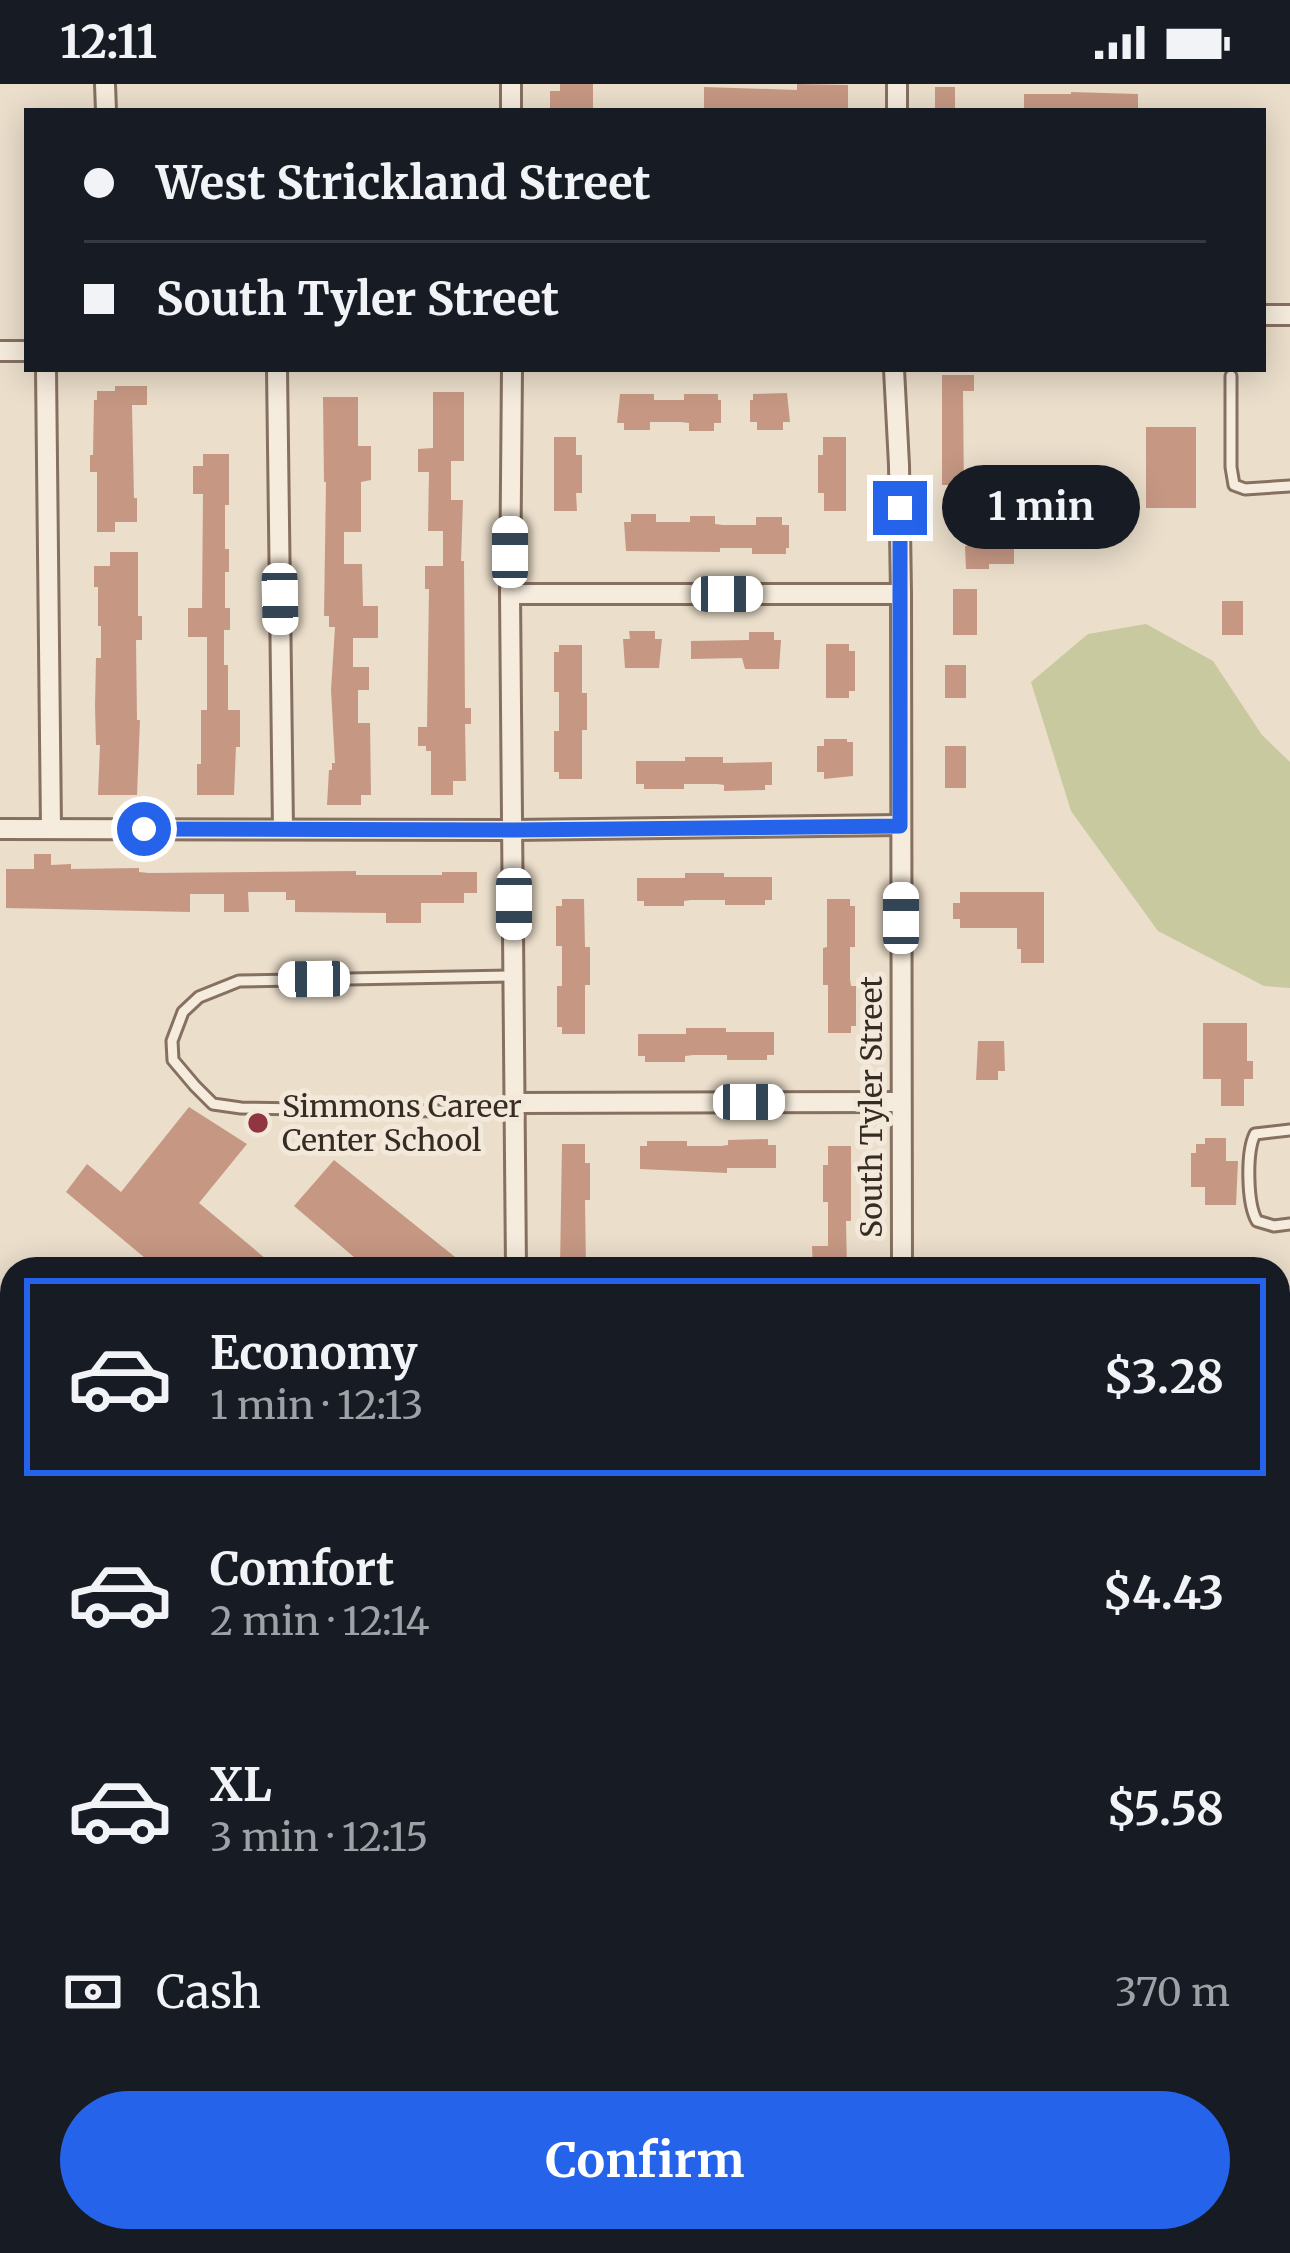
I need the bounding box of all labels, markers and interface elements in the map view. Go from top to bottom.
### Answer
text: 12:11 [60,14,157,70]
text: West Strickland Street [156,155,651,211]
text: South Tyler Street [156,271,559,327]
callout: 1 min [942,466,1140,550]
route end [873,481,927,535]
text: 1 min [988,482,1094,531]
car [492,516,528,588]
car [261,563,299,635]
car [691,576,763,612]
route start [117,802,171,856]
car [496,868,532,940]
car [883,882,919,954]
car [278,960,350,998]
street label: South Tyler Street [852,976,890,1238]
car [713,1084,785,1120]
place label: Simmons Career Center School [282,1087,522,1159]
marker: Simmons Career Center School [245,1110,271,1136]
icon: car [66,1323,174,1431]
text: Economy [210,1325,418,1381]
text: $3.28 [1103,1349,1224,1405]
text: 1 min · 12:13 [210,1381,423,1430]
icon: car [66,1539,174,1647]
text: Comfort [210,1541,394,1597]
text: $4.43 [1102,1565,1224,1621]
text: 2 min · 12:14 [210,1597,429,1646]
icon: car [66,1755,174,1863]
text: XL [210,1757,272,1813]
text: $5.58 [1106,1781,1224,1837]
text: 3 min · 12:15 [210,1813,428,1862]
icon: cash [60,1959,126,2025]
text: Cash [156,1964,261,2020]
text: 370 m [1115,1968,1230,2017]
button: Confirm [60,2091,1230,2229]

